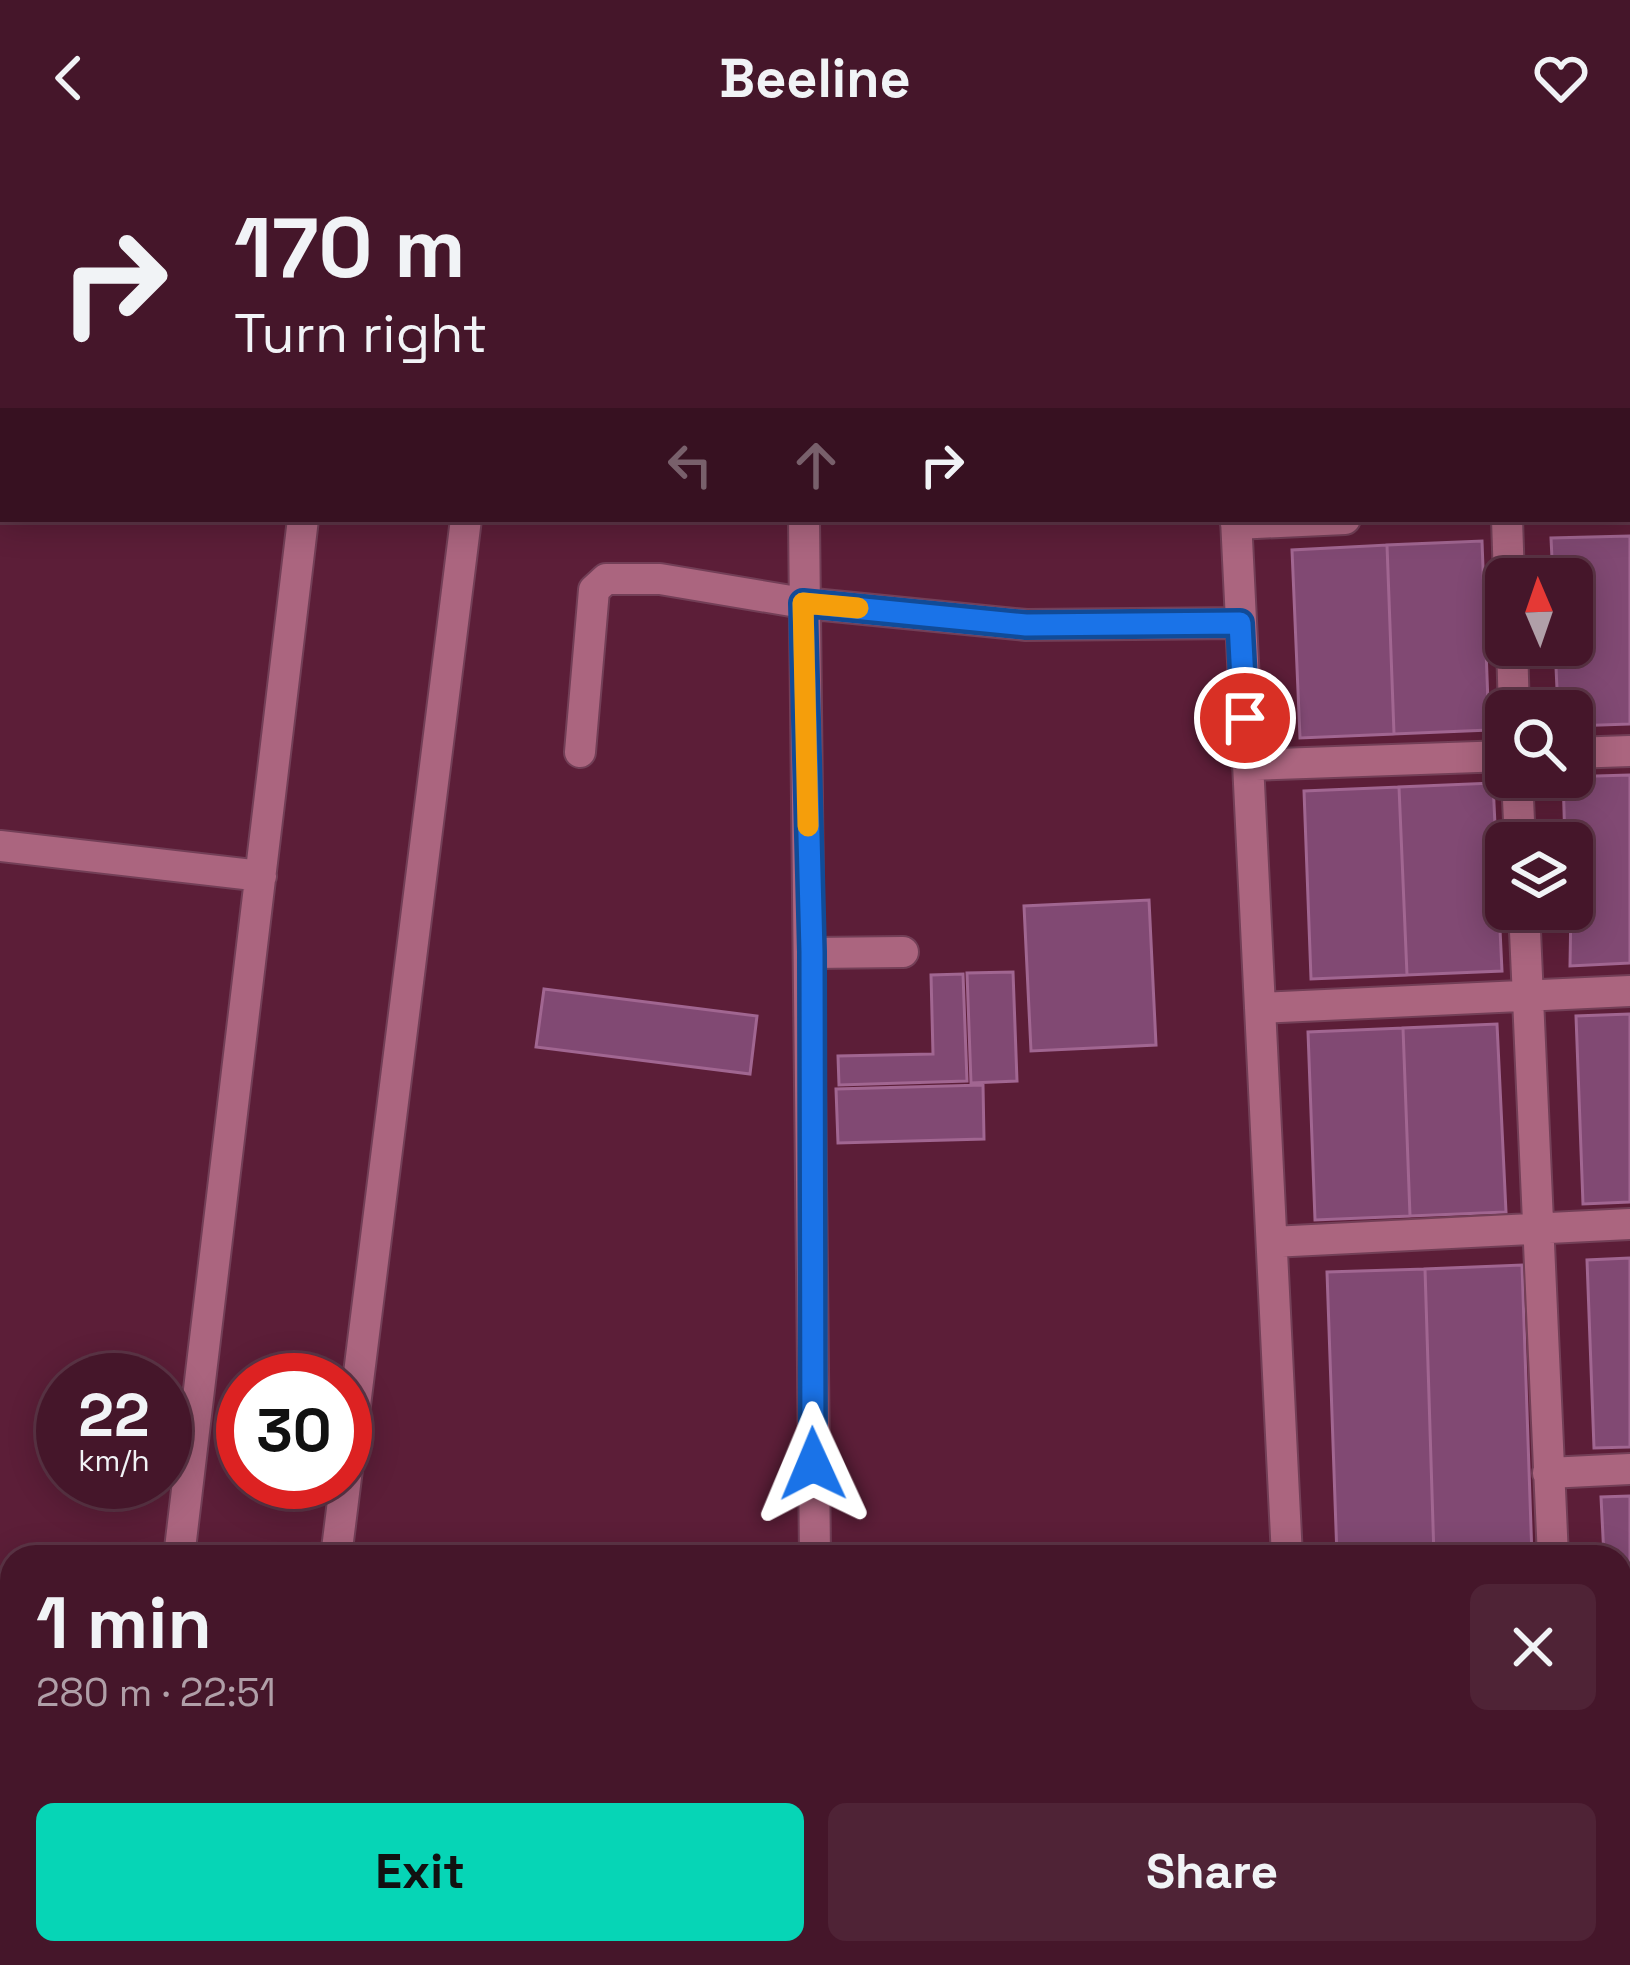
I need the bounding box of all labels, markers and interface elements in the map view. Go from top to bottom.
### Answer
text: Beeline [719,44,911,113]
icon: back [36,45,102,111]
icon: heart [1528,45,1594,111]
text: 170 m [234,194,466,302]
icon: right [36,204,192,360]
text: Turn right [234,299,487,368]
icon: left [657,432,723,498]
icon: ahead [783,432,849,498]
icon: right [909,432,975,498]
north arrow [1485,558,1593,666]
map controls [1485,558,1593,930]
pin [1194,667,1296,769]
icon: arrive [1212,685,1278,751]
button: search [1485,690,1593,798]
button: layers [1485,822,1593,930]
speed limit sign: 30 [216,1353,372,1509]
text: 22 [78,1377,150,1454]
position arrow [750,1401,876,1527]
text: km/h [78,1441,150,1480]
text: 1 min [36,1577,212,1669]
button: close [1470,1584,1596,1710]
text: 280 m · 22:51 [36,1668,276,1717]
button: Exit [36,1803,804,1941]
button: Share [828,1803,1596,1941]

